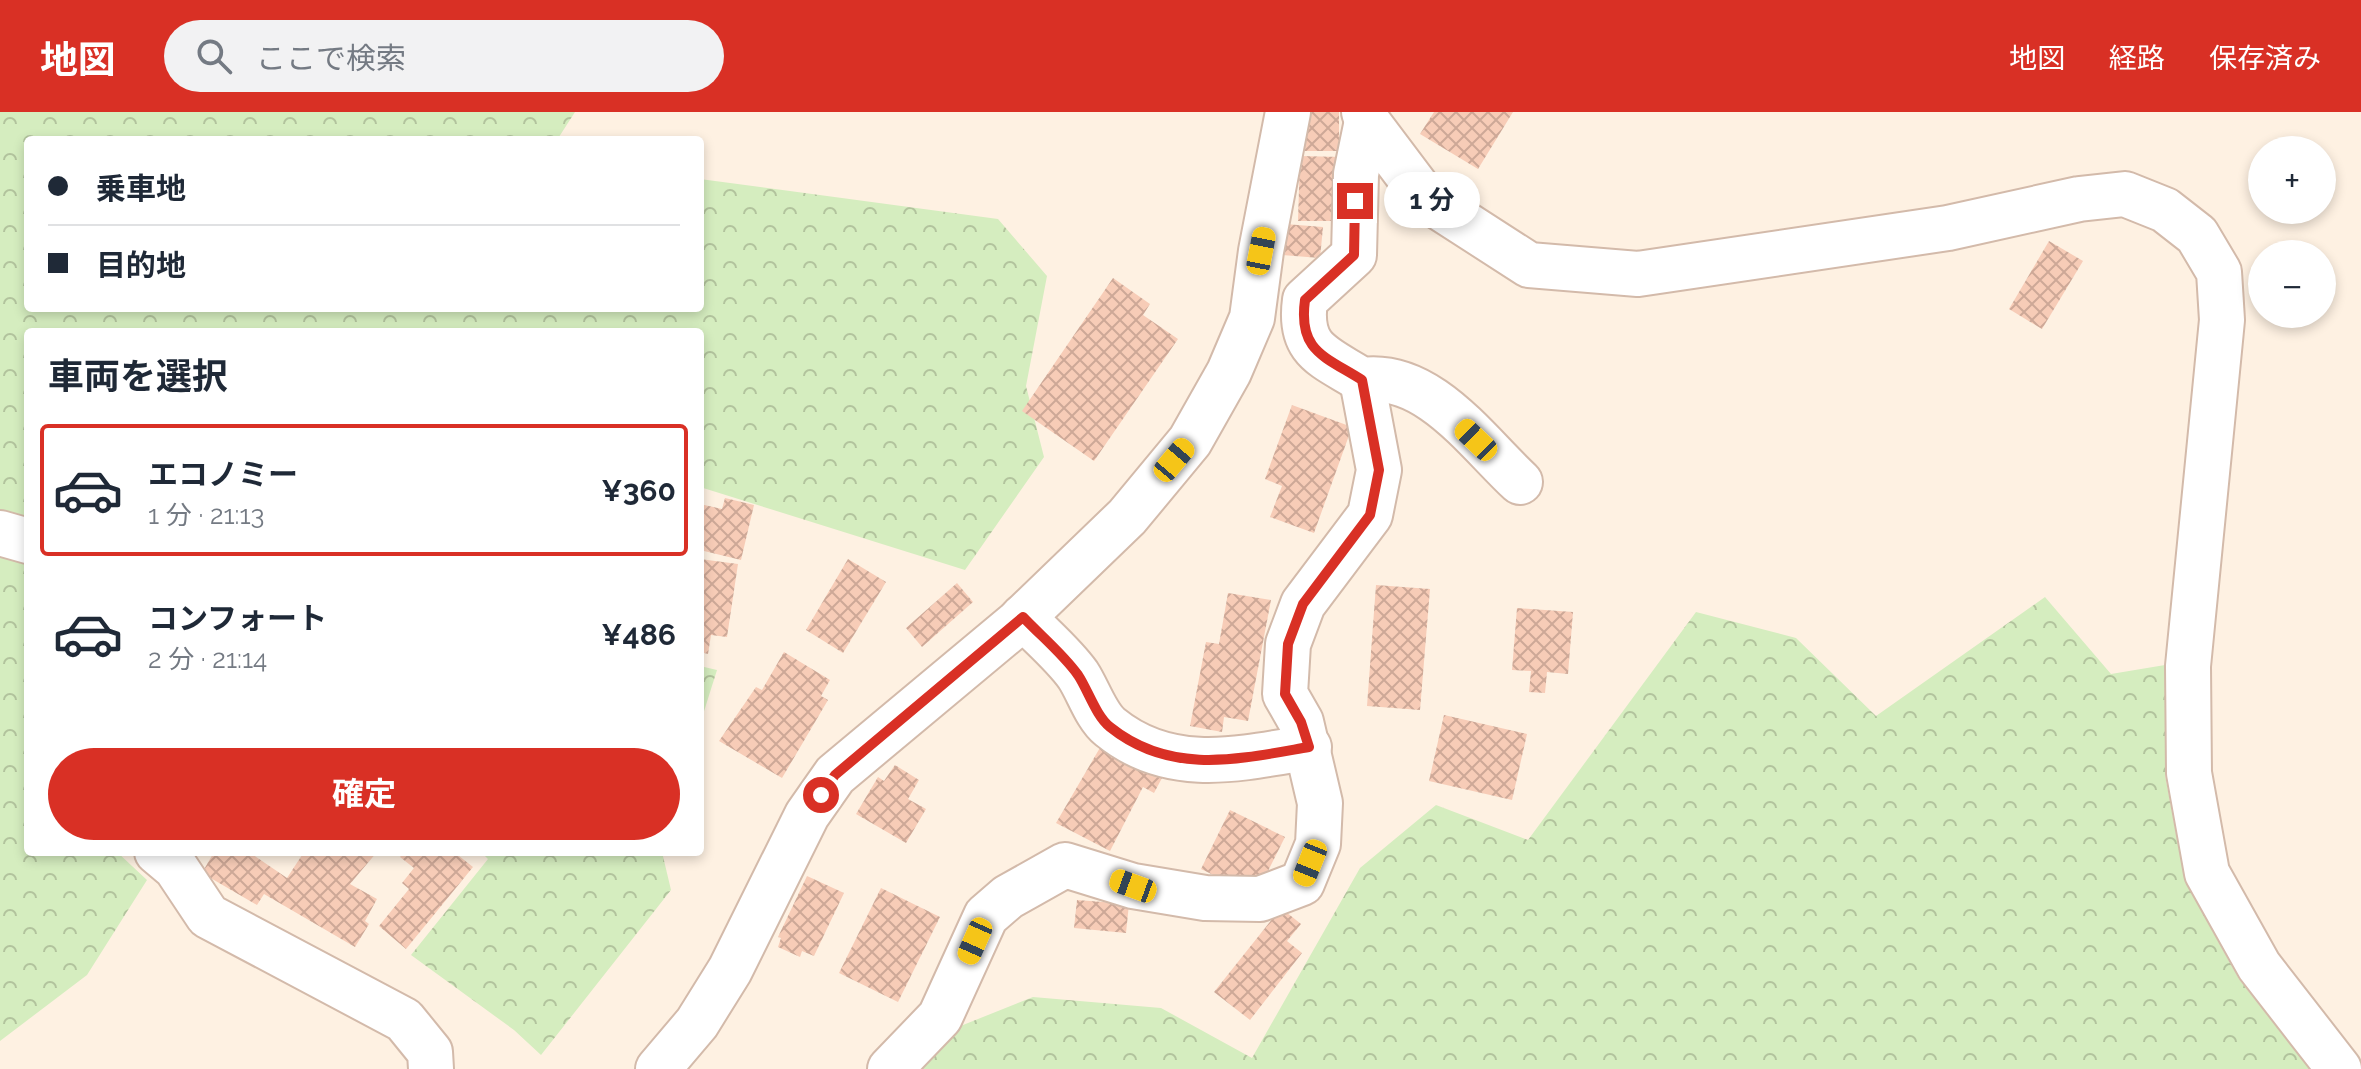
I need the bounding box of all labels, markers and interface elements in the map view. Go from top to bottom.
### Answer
search box [164,20,724,92]
icon: search [192,34,236,78]
text: 地図 [40,37,116,82]
text: ここで検索 [256,41,406,76]
text: 地図 [2009,42,2065,75]
text: 経路 [2109,42,2165,75]
text: 保存済み [2209,42,2321,75]
map controls [2248,136,2336,328]
button: + [2248,136,2336,224]
text: 乗車地 [96,171,186,206]
callout: 1 分 [1383,173,1479,229]
route end [1337,183,1373,219]
text: 1 分 [1409,185,1455,215]
car [1245,225,1277,277]
button: − [2248,240,2336,328]
text: 目的地 [96,248,186,283]
text: 車両を選択 [48,355,228,397]
car [1450,415,1502,465]
car [1149,434,1199,486]
icon: car [52,454,124,526]
text: エコノミー [148,457,298,492]
text: ¥360 [601,473,676,508]
text: 1 分 · 21:13 [148,500,265,530]
icon: car [52,598,124,670]
text: コンフォート [148,601,327,636]
text: ¥486 [601,617,676,652]
text: 2 分 · 21:14 [148,644,267,674]
button: 確定 [48,748,680,840]
route start [803,777,839,813]
car [1290,836,1330,890]
car [1106,867,1160,905]
car [954,914,996,968]

